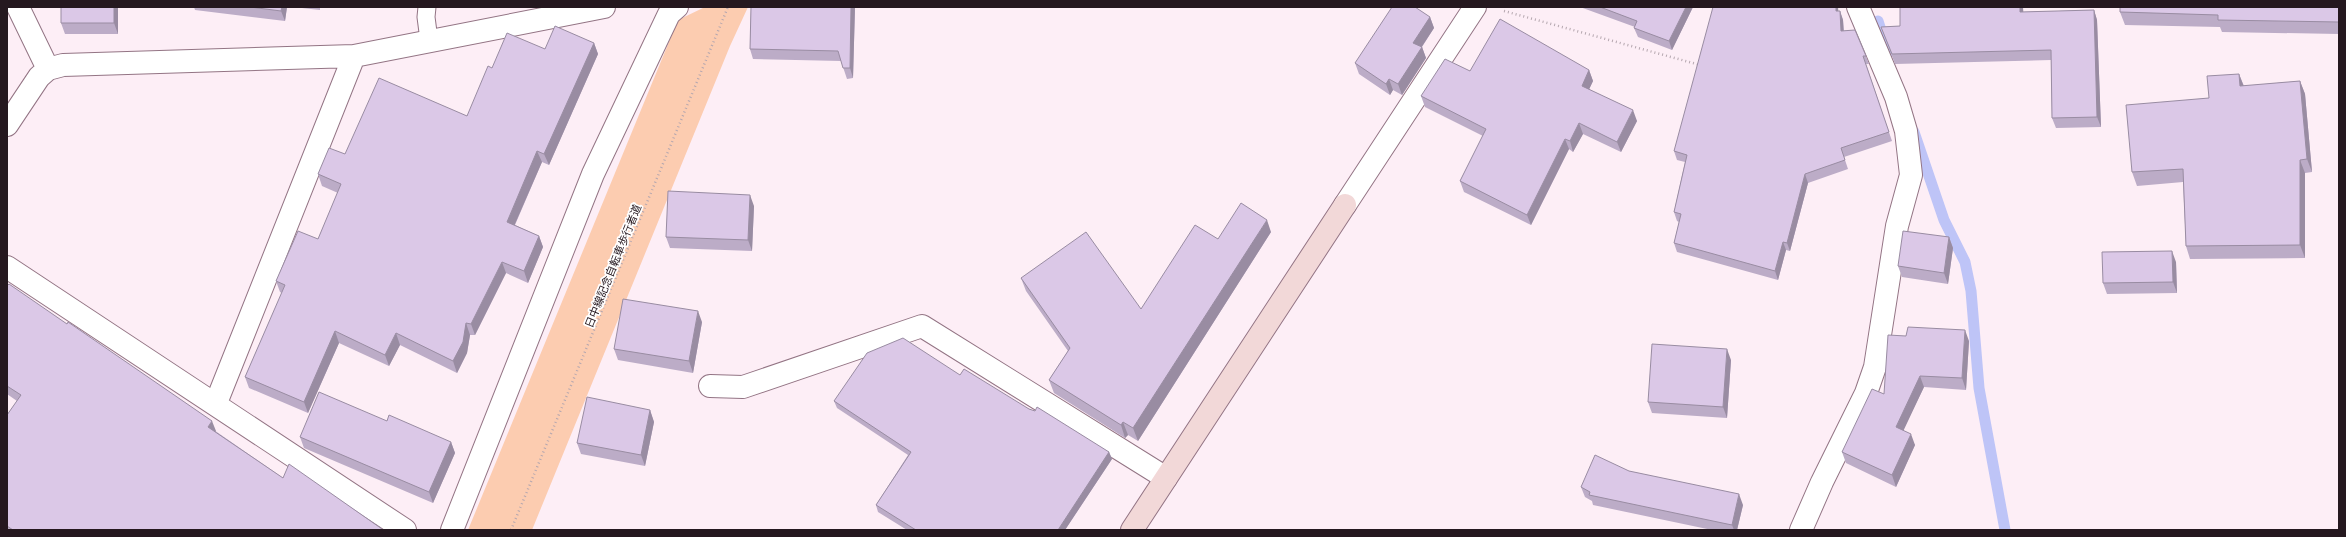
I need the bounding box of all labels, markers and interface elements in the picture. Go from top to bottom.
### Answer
street label: 日中線記念自転車歩行者道 [582,202,644,330]

